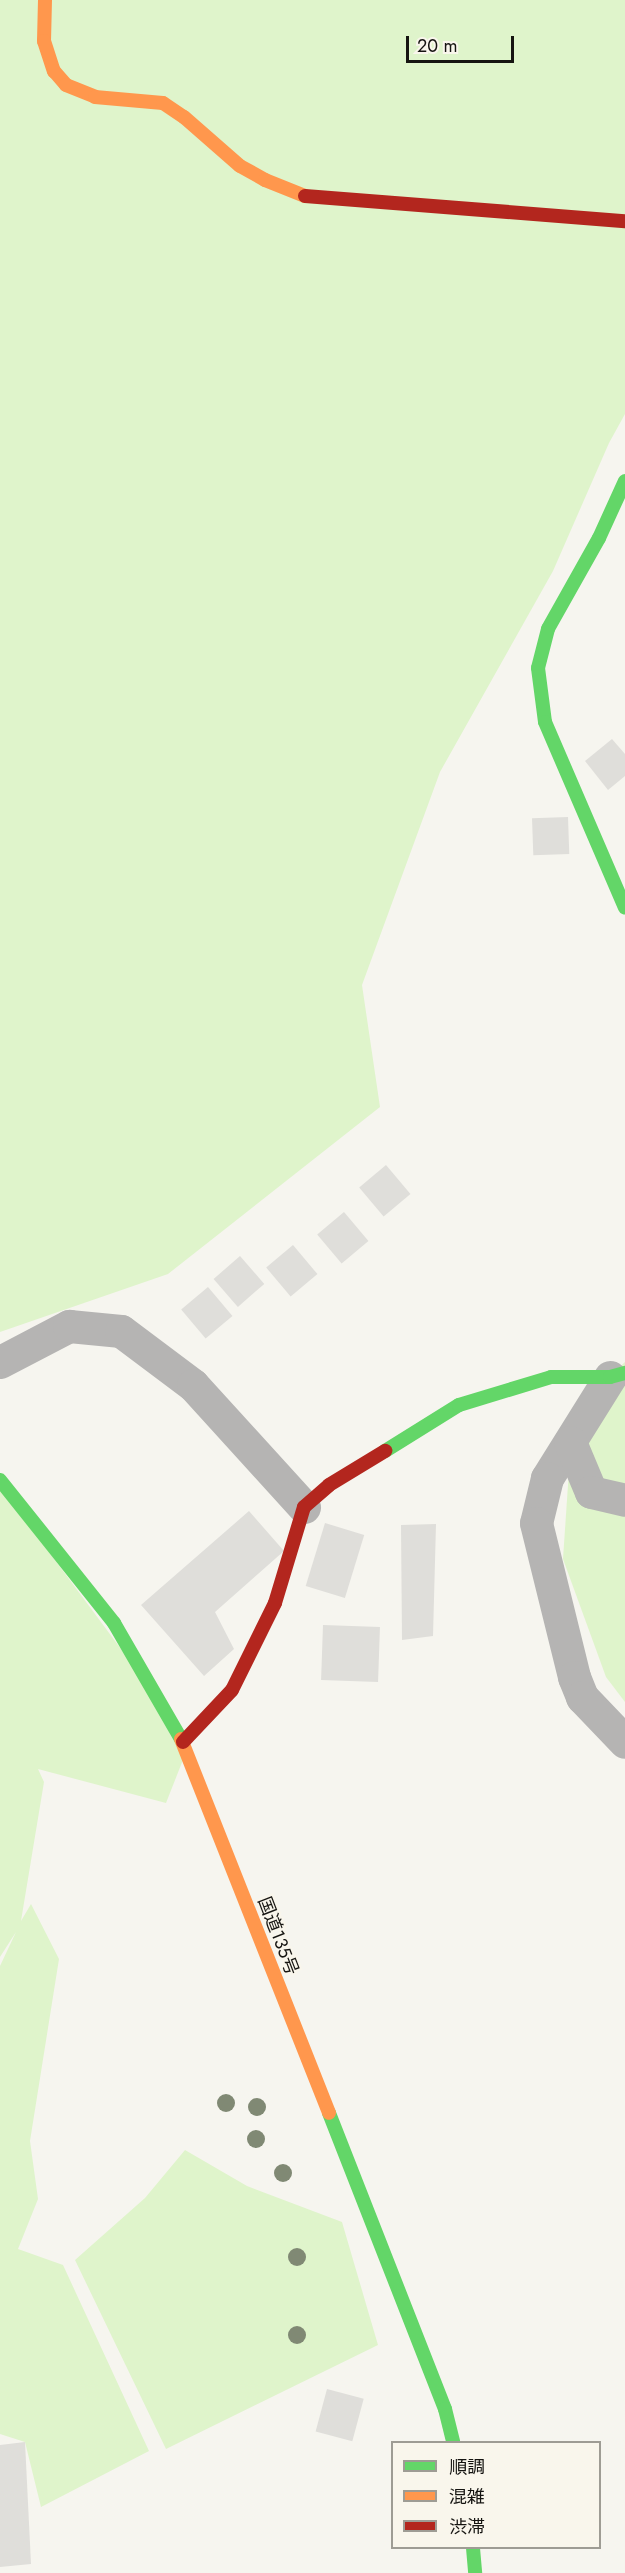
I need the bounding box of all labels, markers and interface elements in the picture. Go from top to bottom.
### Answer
scale bar [409,24,517,62]
text: 20 m [417,33,457,59]
street label: 国道135号 [253,1894,303,1978]
legend [391,2441,601,2549]
text: 順調 [449,2454,485,2480]
text: 混雑 [449,2484,485,2510]
text: 渋滞 [449,2514,485,2540]

